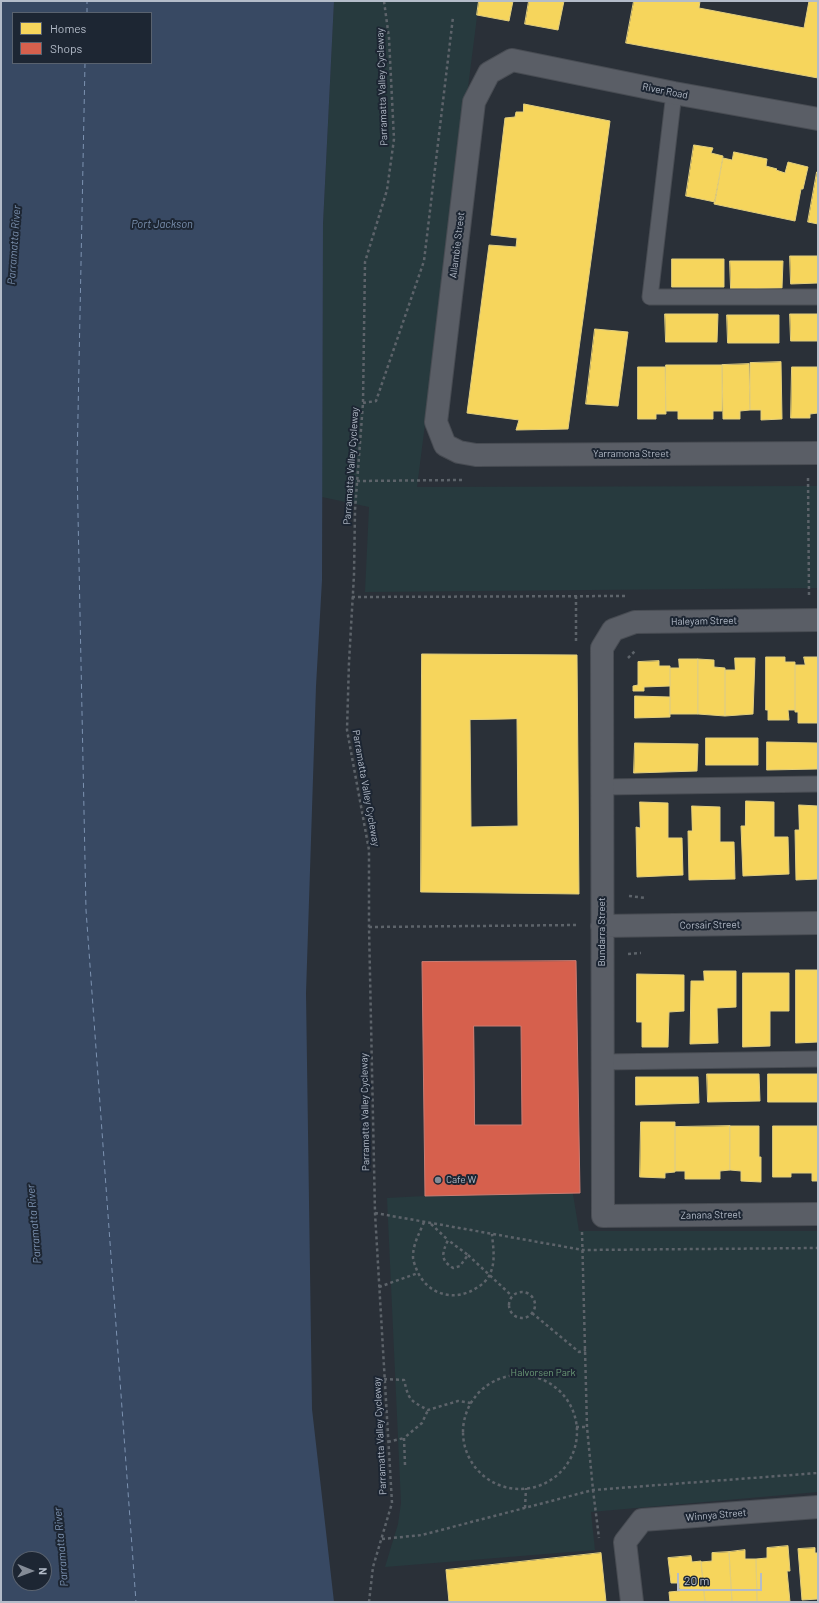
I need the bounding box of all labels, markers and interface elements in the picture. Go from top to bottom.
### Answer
legend [12,12,152,64]
text: Homes [50,21,86,35]
street label: Parramatta Valley Cycleway [374,28,390,146]
text: Shops [50,41,82,55]
street label: River Road [641,81,689,101]
water label: Parramatta River [5,205,23,285]
street label: Allambie Street [447,211,467,279]
water label: Port Jackson [131,217,193,231]
street label: Parramatta Valley Cycleway [341,407,361,525]
street label: Yarramona Street [593,448,669,460]
street label: Haleyam Street [671,614,737,628]
street label: Parramatta Valley Cycleway [350,729,382,847]
street label: Bundarra Street [596,897,608,967]
street label: Corsair Street [680,918,740,932]
street label: Parramatta Valley Cycleway [358,1053,372,1171]
place label: Cafe W [446,1174,476,1186]
marker: Cafe W [433,1175,443,1185]
water label: Parramatta River [24,1184,44,1264]
street label: Zanana Street [680,1208,742,1222]
park label: Halvorsen Park [511,1367,575,1379]
street label: Parramatta Valley Cycleway [371,1377,389,1495]
street label: Winnya Street [685,1506,747,1524]
water label: Parramatta River [51,1507,71,1587]
north arrow [12,1551,52,1591]
scale bar [679,1565,764,1591]
text: N [37,1567,50,1575]
text: 20 m [684,1573,710,1587]

